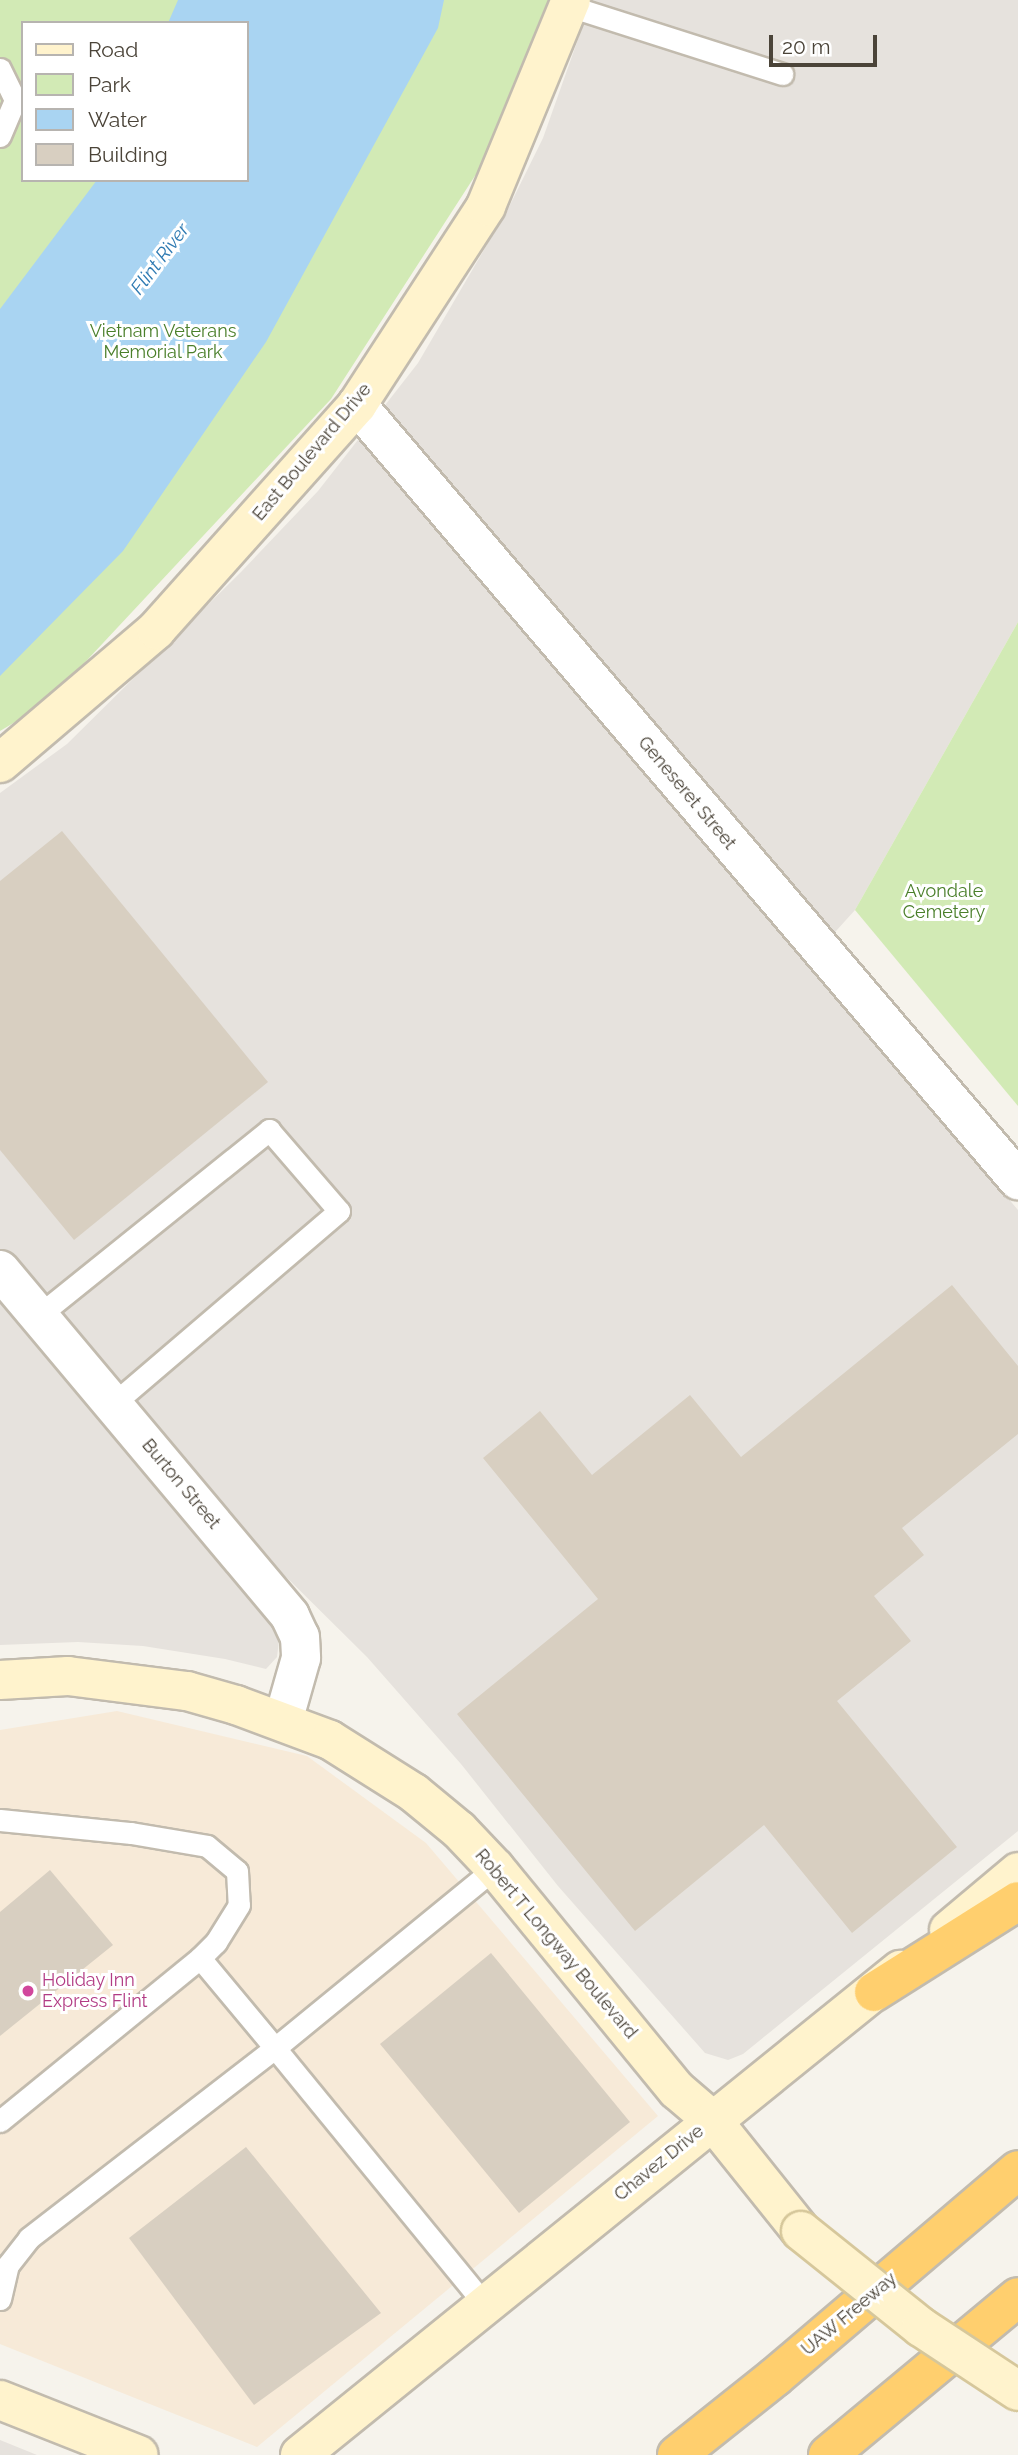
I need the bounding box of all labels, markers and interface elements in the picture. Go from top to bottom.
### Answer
legend [21,21,248,182]
scale bar [773,21,881,65]
text: 20 m [782,34,830,59]
text: Road [88,37,138,62]
text: Park [88,72,131,97]
text: Water [88,107,147,132]
text: Building [88,142,168,167]
water label: Flint River [126,219,194,299]
park label: Vietnam Veterans Memorial Park [89,321,237,364]
street label: East Boulevard Drive [248,379,376,525]
street label: Geneseret Street [633,732,741,854]
park label: Avondale Cemetery [903,881,985,924]
street label: Burton Street [137,1435,225,1533]
street label: Robert T Longway Boulevard [470,1844,642,2044]
place label: Holiday Inn Express Flint [42,1970,148,2012]
marker: Holiday Inn Express Flint [20,1983,36,1999]
street label: Chavez Drive [610,2120,708,2206]
street label: UAW Freeway [797,2268,901,2360]

